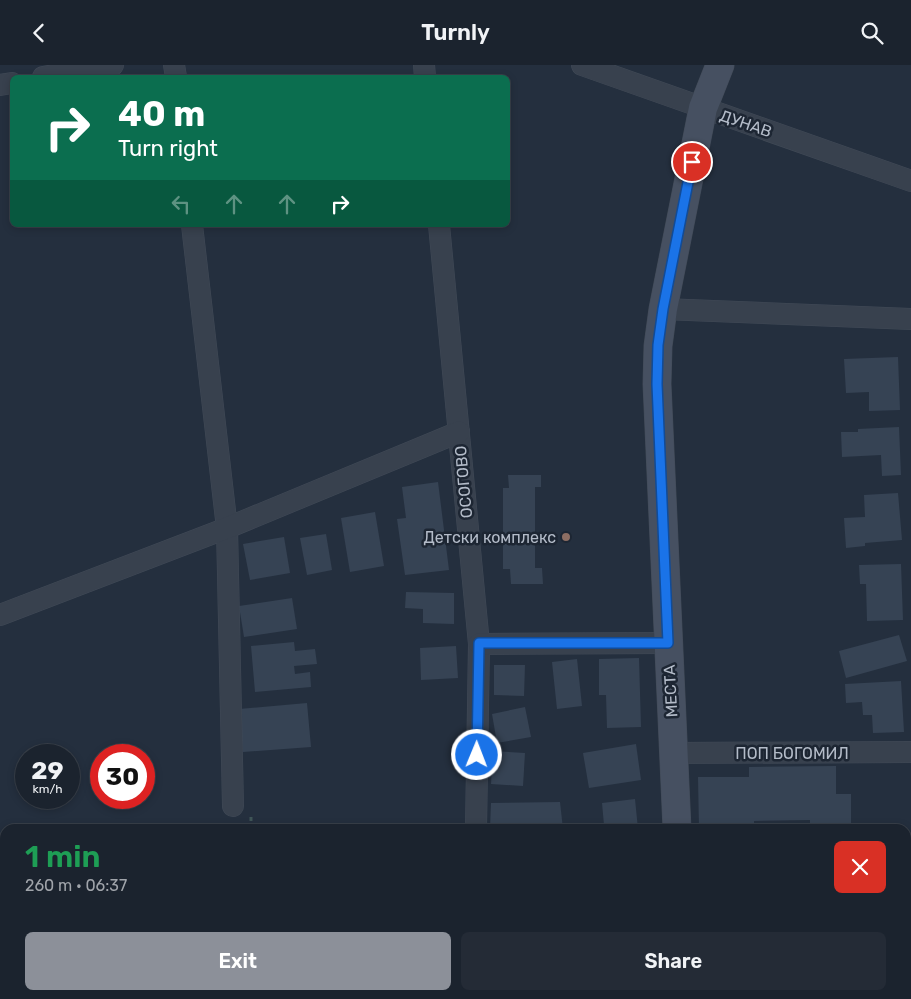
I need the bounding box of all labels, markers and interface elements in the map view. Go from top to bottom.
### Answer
icon: back [25,19,53,47]
text: Turnly [421,19,490,46]
icon: search [858,19,886,47]
text: 40 m [118,93,205,135]
icon: right [35,95,100,160]
street label: ДУНАВ [717,106,774,141]
text: Turn right [118,135,218,162]
pin [671,141,713,183]
icon: arrive [678,148,706,176]
icon: left [167,190,195,218]
icon: ahead [220,190,248,218]
icon: ahead [273,190,301,218]
icon: right [326,190,354,218]
street label: ОСОГОВО [451,445,476,519]
place label: Детски комплекс [423,528,556,547]
marker: Детски комплекс [560,531,572,543]
street label: МЕСТА [660,664,681,718]
position arrow [450,728,502,780]
speed limit sign: 30 [90,744,155,809]
street label: ПОП БОГОМИЛ [735,744,849,763]
text: 29 [31,756,64,785]
text: km/h [33,782,62,796]
text: 1 min [25,839,100,875]
button: close [834,841,886,893]
text: 260 m · 06:37 [25,876,127,895]
button: Exit [25,932,451,990]
button: Share [461,932,886,990]

